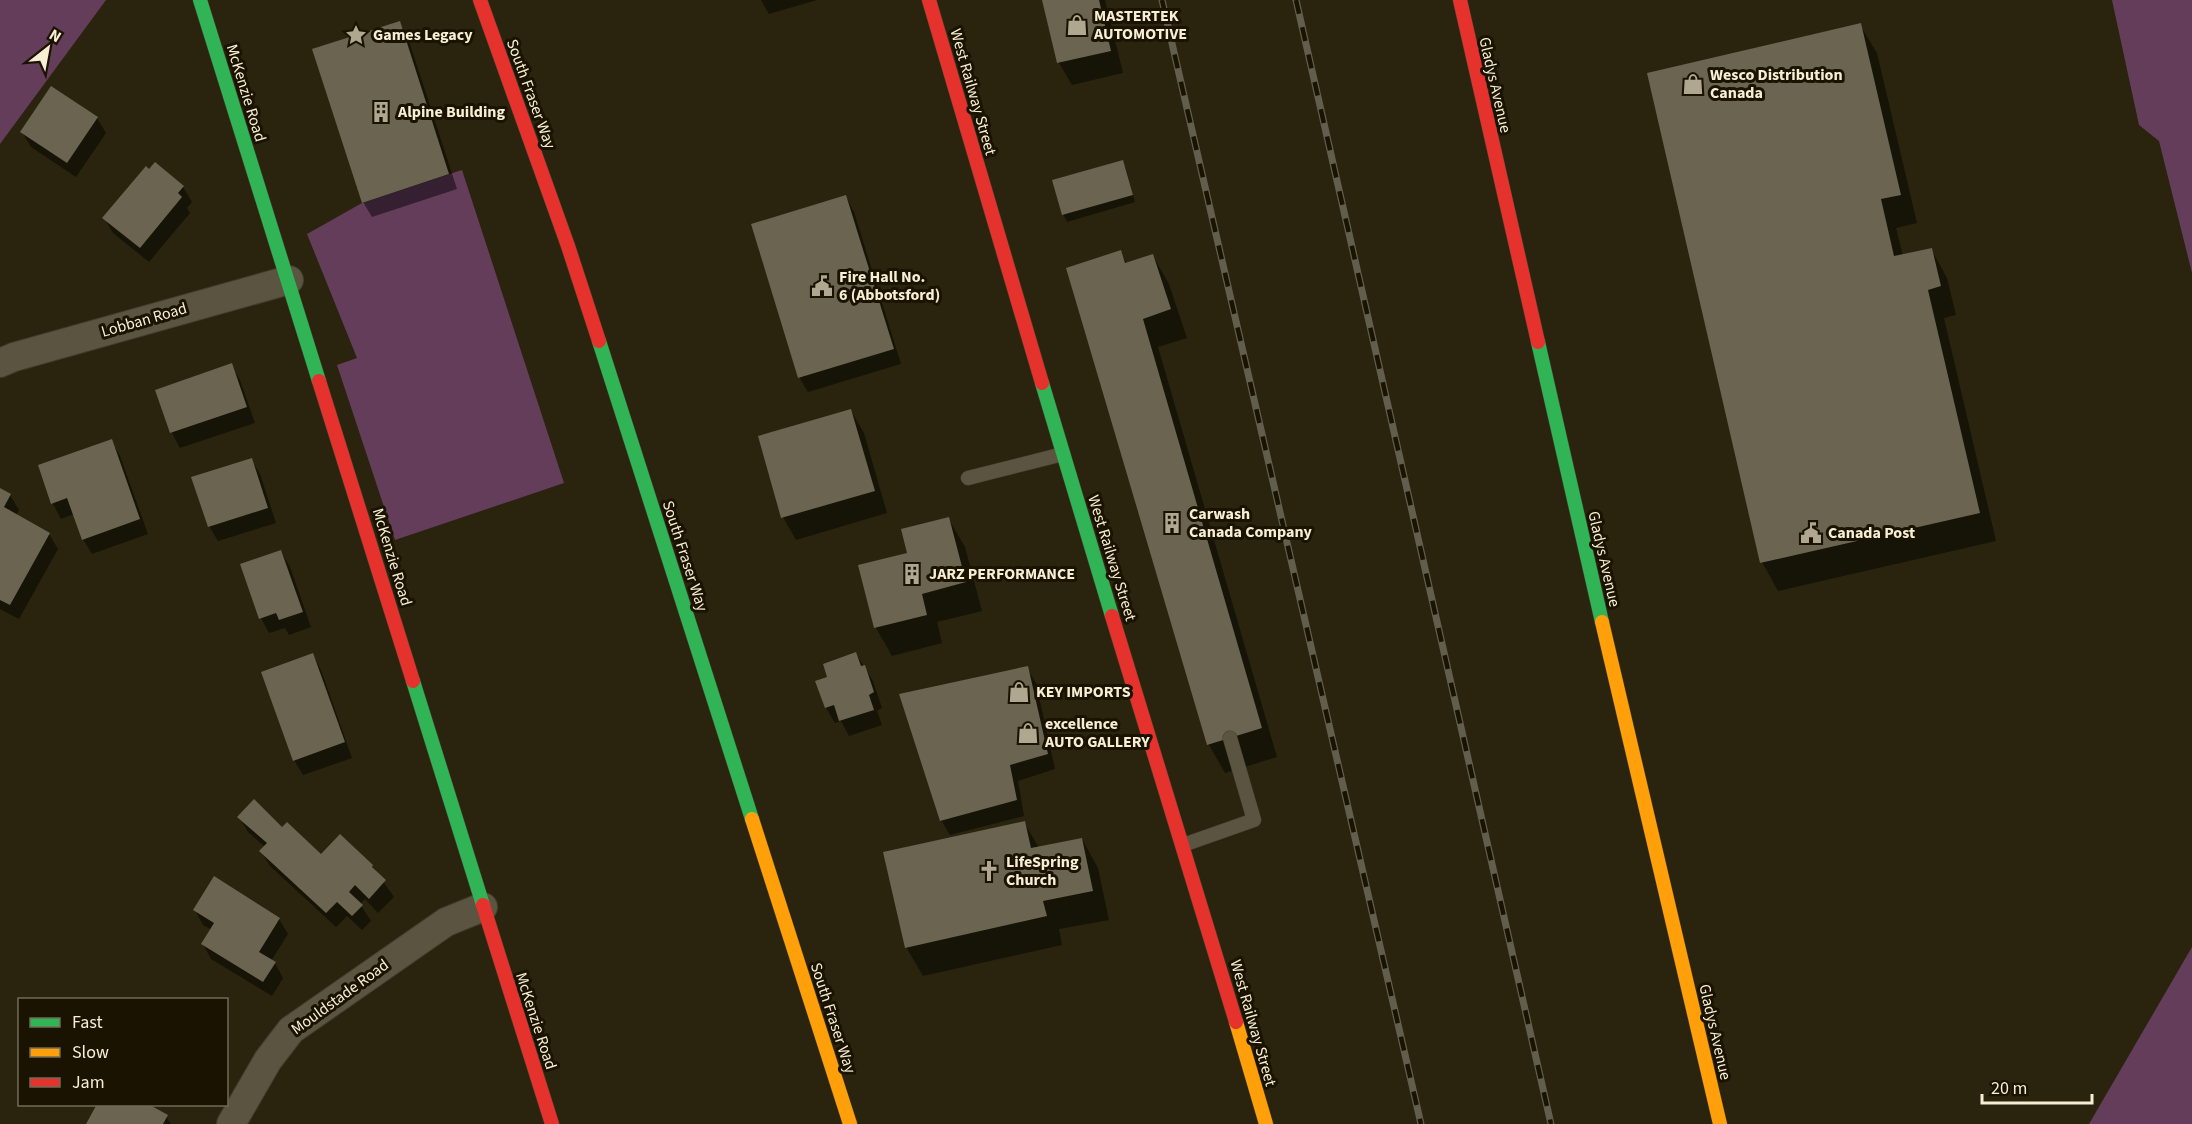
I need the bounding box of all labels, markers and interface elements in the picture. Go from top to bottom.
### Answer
place label: MASTERTEK AUTOMOTIVE [1093,5,1187,45]
shop icon: MASTERTEK AUTOMOTIVE [1065,13,1089,37]
north arrow [18,18,78,78]
place icon: Games Legacy [344,23,368,47]
text: N [45,24,65,48]
place label: Games Legacy [373,24,473,46]
street label: West Railway Street [944,26,1002,158]
street label: Gladys Avenue [1473,35,1517,135]
street label: South Fraser Way [501,36,561,152]
street label: McKenzie Road [221,41,271,145]
place label: Wesco Distribution Canada [1710,64,1843,104]
shop icon: Wesco Distribution Canada [1681,72,1705,96]
building icon: Alpine Building [369,100,393,124]
place label: Alpine Building [397,101,505,123]
place label: Fire Hall No. 6 (Abbotsford) [839,266,940,306]
public building icon: Fire Hall No. 6 (Abbotsford) [810,274,834,298]
street label: Lobban Road [99,297,189,343]
street label: West Railway Street [1082,492,1142,624]
street label: South Fraser Way [657,498,713,615]
place label: Carwash Canada Company [1189,503,1313,543]
street label: McKenzie Road [367,505,417,609]
street label: Gladys Avenue [1582,509,1626,609]
building icon: Carwash Canada Company [1160,511,1184,535]
public building icon: Canada Post [1799,521,1823,545]
place label: Canada Post [1828,522,1915,544]
building icon: JARZ PERFORMANCE [900,562,924,586]
place label: JARZ PERFORMANCE [929,563,1075,585]
shop icon: KEY IMPORTS [1007,680,1031,704]
place label: KEY IMPORTS [1036,681,1131,703]
place label: excellence AUTO GALLERY [1044,713,1150,753]
shop icon: excellence AUTO GALLERY [1016,721,1040,745]
place label: LifeSpring Church [1006,851,1079,891]
church icon: LifeSpring Church [977,859,1001,883]
street label: Mouldstade Road [287,954,393,1040]
street label: West Railway Street [1224,957,1282,1089]
street label: South Fraser Way [805,960,861,1077]
street label: McKenzie Road [510,970,562,1072]
street label: Gladys Avenue [1693,982,1737,1082]
legend [18,998,228,1106]
text: Fast [72,1010,103,1035]
text: Slow [72,1040,109,1065]
scale bar [1982,1067,2092,1105]
text: Jam [72,1070,105,1095]
text: 20 m [1991,1076,2027,1101]

